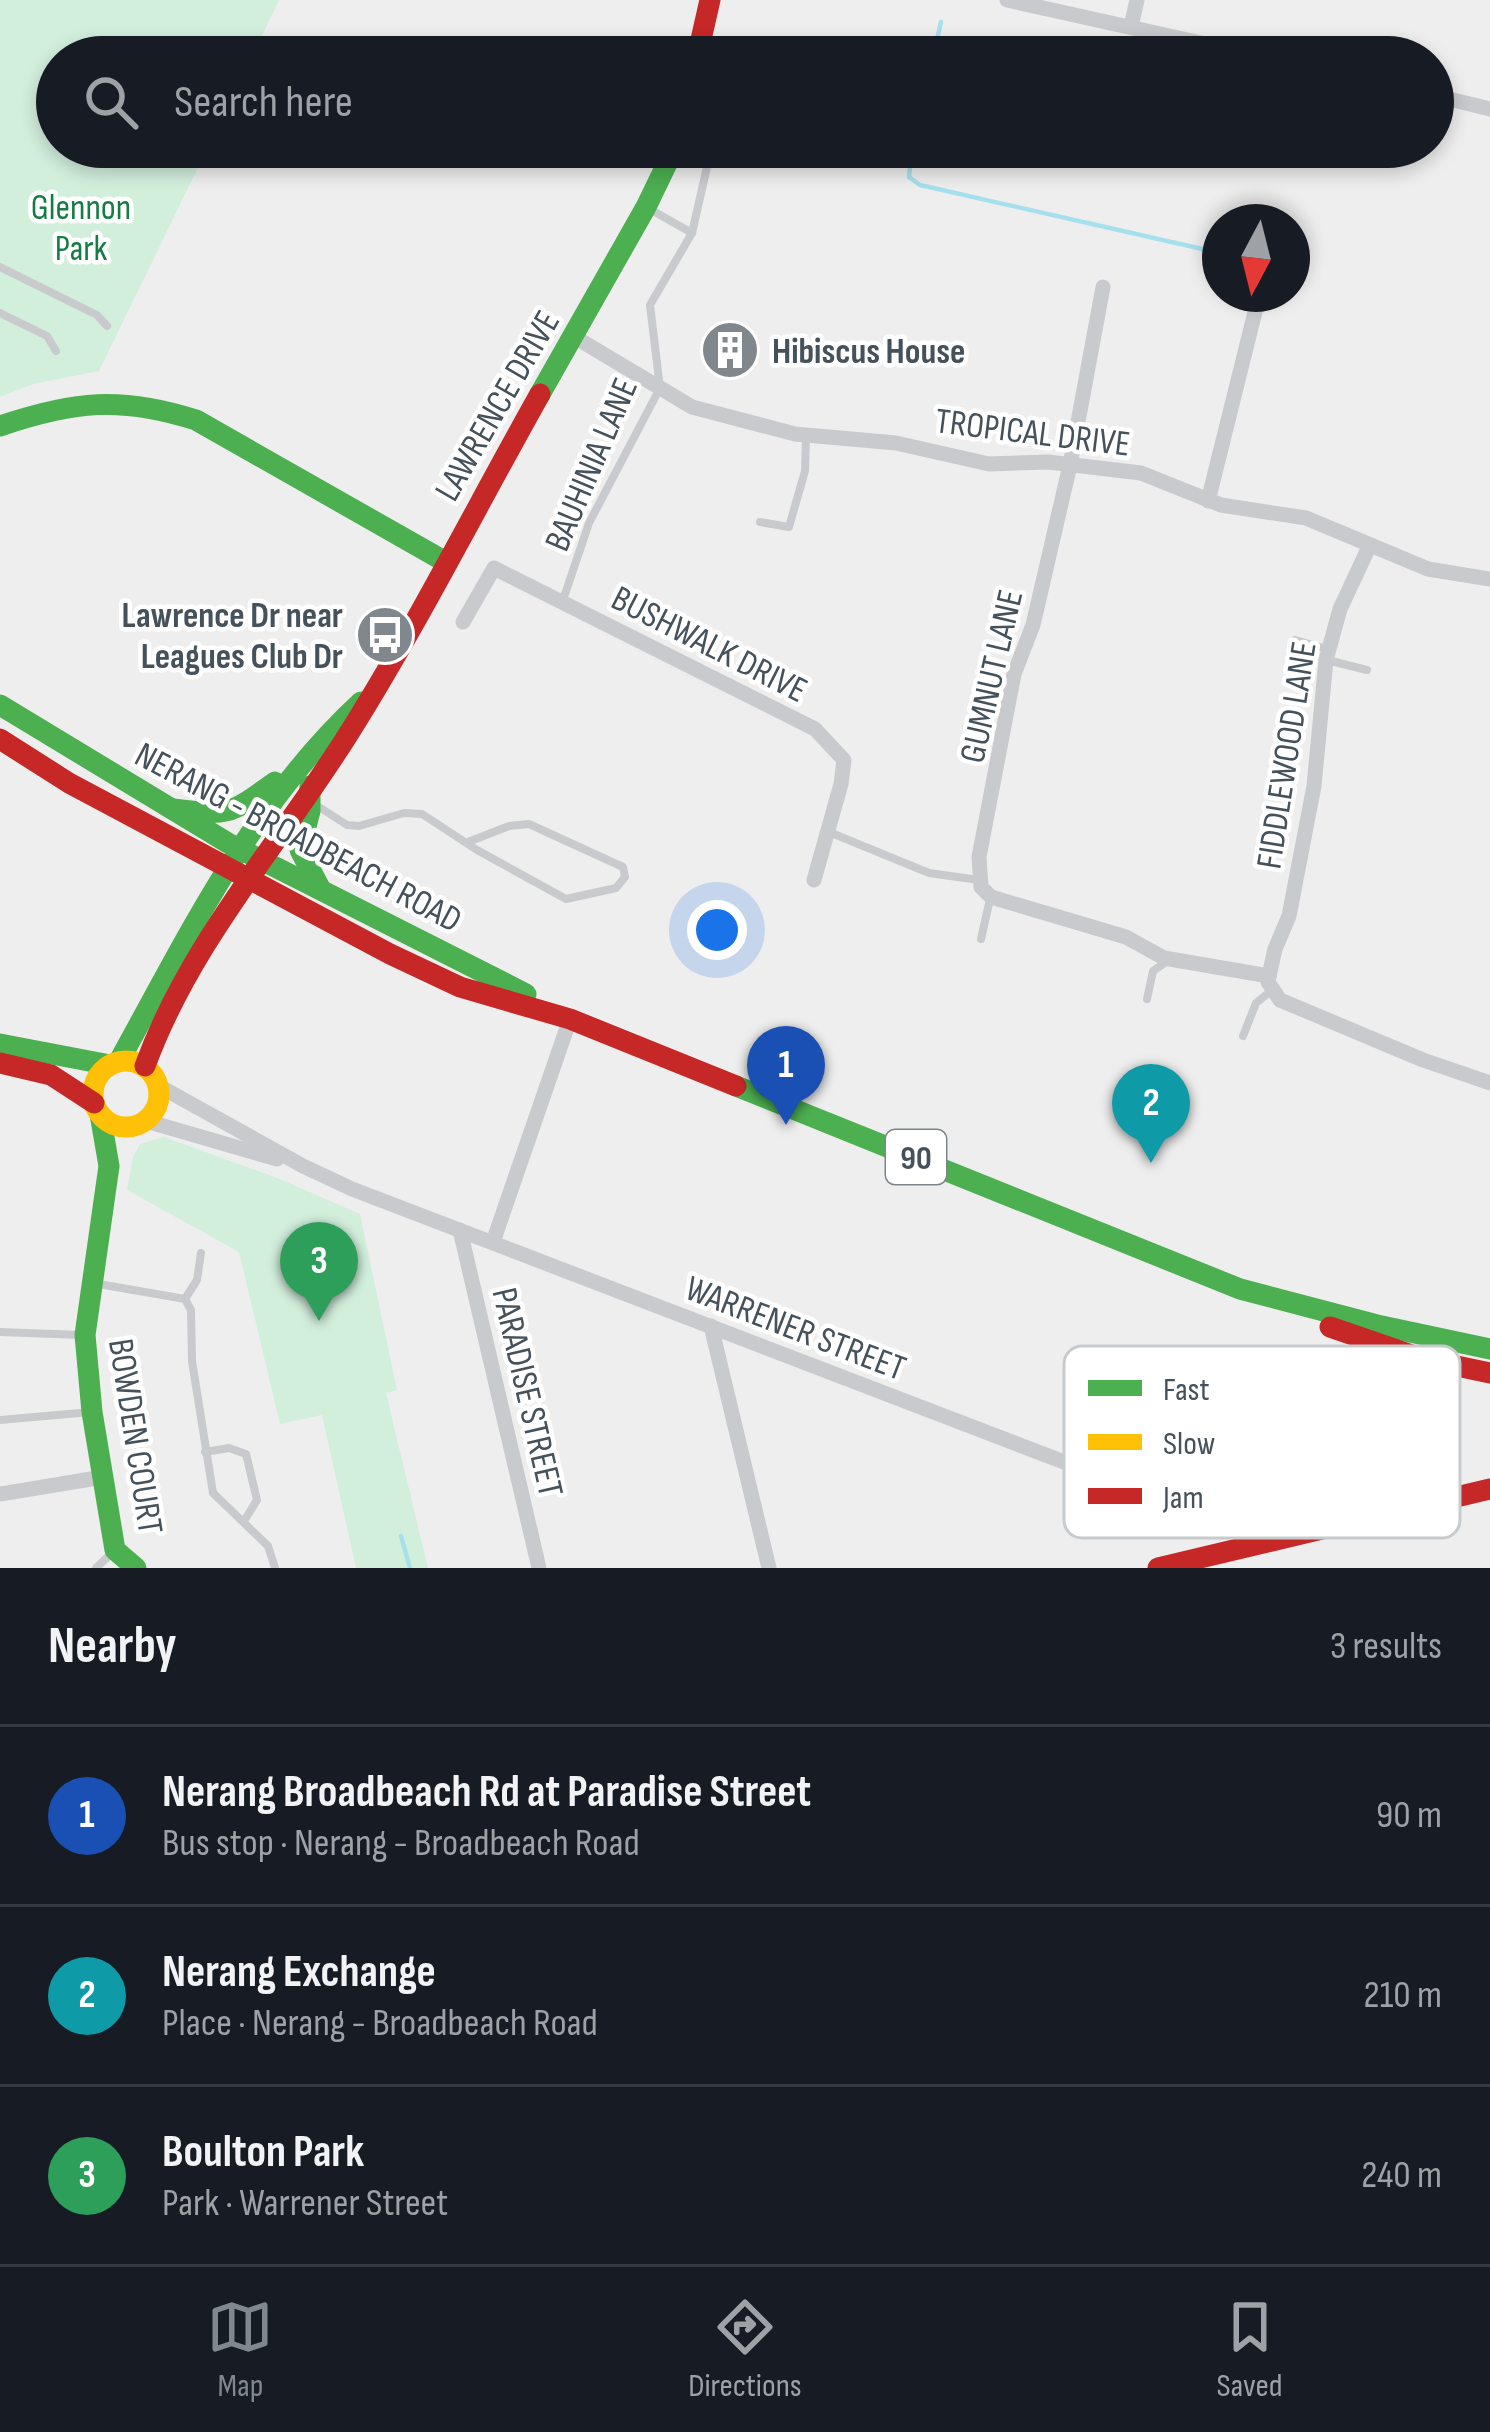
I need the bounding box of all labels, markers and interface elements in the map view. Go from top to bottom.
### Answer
search box [36,36,1454,168]
icon: search [78,69,144,135]
text: Search here [174,75,353,130]
park label: Glennon Park [31,187,131,271]
north arrow [1202,204,1310,312]
street label: LAWRENCE DRIVE [426,304,570,509]
building icon: Hibiscus House [699,319,761,381]
place label: Hibiscus House [772,331,965,374]
street label: BAUHINIA LANE [537,372,648,558]
street label: TROPICAL DRIVE [933,400,1132,467]
street label: BUSHWALK DRIVE [604,578,814,713]
street label: GUMNUT LANE [952,586,1033,767]
place label: Lawrence Dr near Leagues Club Dr [122,595,343,679]
bus stop icon: Lawrence Dr near Leagues Club Dr [354,604,416,666]
street label: FIDDLEWOOD LANE [1248,639,1327,872]
street label: NERANG - BROADBEACH ROAD [127,734,468,942]
your location [687,900,747,960]
pin: 1 [747,1026,825,1125]
pin: 2 [1112,1064,1190,1163]
road number: 90 [886,1130,946,1184]
pin: 3 [280,1222,358,1321]
street label: WARRENER STREET [679,1268,911,1391]
street label: PARADISE STREET [482,1284,571,1501]
street label: BOWDEN COURT [98,1336,171,1537]
legend [1064,1346,1460,1538]
text: Fast [1163,1370,1210,1410]
text: Slow [1163,1424,1215,1464]
text: Jam [1162,1478,1204,1518]
text: Nearby [48,1616,177,1677]
text: 3 results [1330,1623,1442,1670]
text: Nerang Broadbeach Rd at Paradise Street [162,1765,811,1820]
text: 1 [79,1792,95,1839]
text: 90 m [1376,1792,1442,1839]
text: Bus stop · Nerang - Broadbeach Road [162,1820,640,1867]
text: Nerang Exchange [162,1945,436,2000]
text: 2 [78,1972,96,2019]
text: 210 m [1364,1972,1442,2019]
text: Place · Nerang - Broadbeach Road [162,2000,598,2047]
text: Boulton Park [162,2125,364,2180]
text: 3 [78,2152,96,2199]
text: 240 m [1361,2152,1442,2199]
text: Park · Warrener Street [162,2180,448,2227]
tab: Map [207,2294,273,2406]
tab: Directions [688,2294,802,2406]
tab: Saved [1216,2294,1283,2406]

